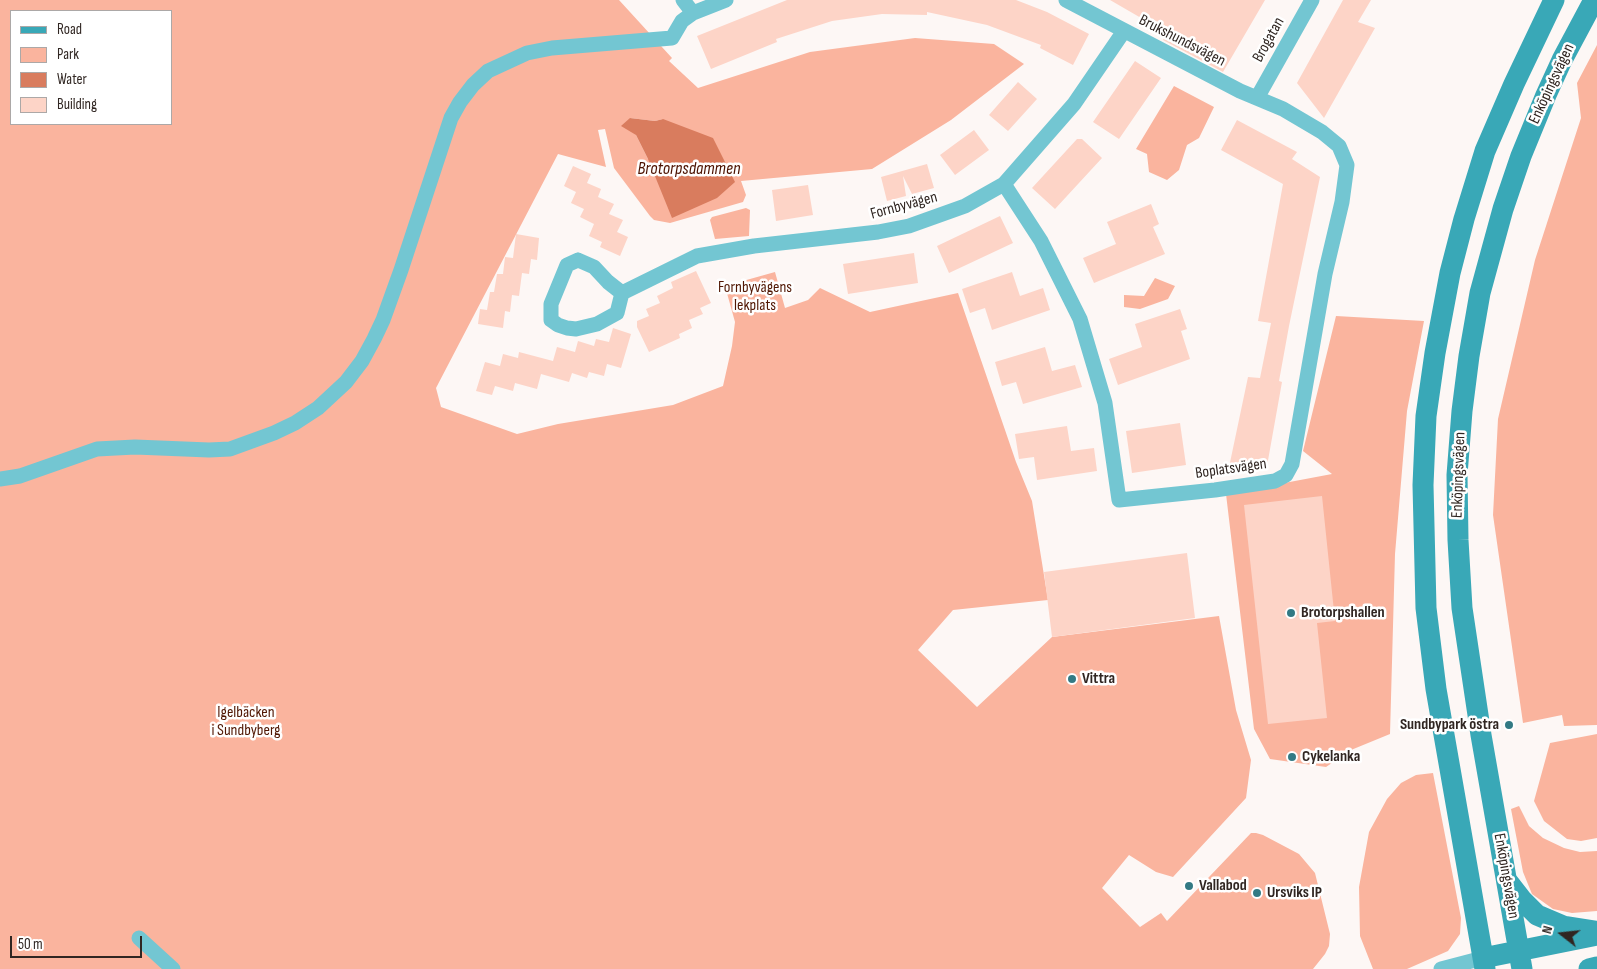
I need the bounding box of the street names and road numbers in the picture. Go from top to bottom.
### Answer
street label: Brukshundsvägen [1136,11,1228,71]
street label: Brogatan [1249,14,1289,66]
street label: Enköpingsvägen [1525,41,1579,127]
street label: Fornbyvägen [869,188,939,224]
street label: Enköpingsvägen [1448,432,1470,518]
street label: Boplatsvägen [1194,455,1268,483]
street label: Enköpingsvägen [1489,832,1523,920]

